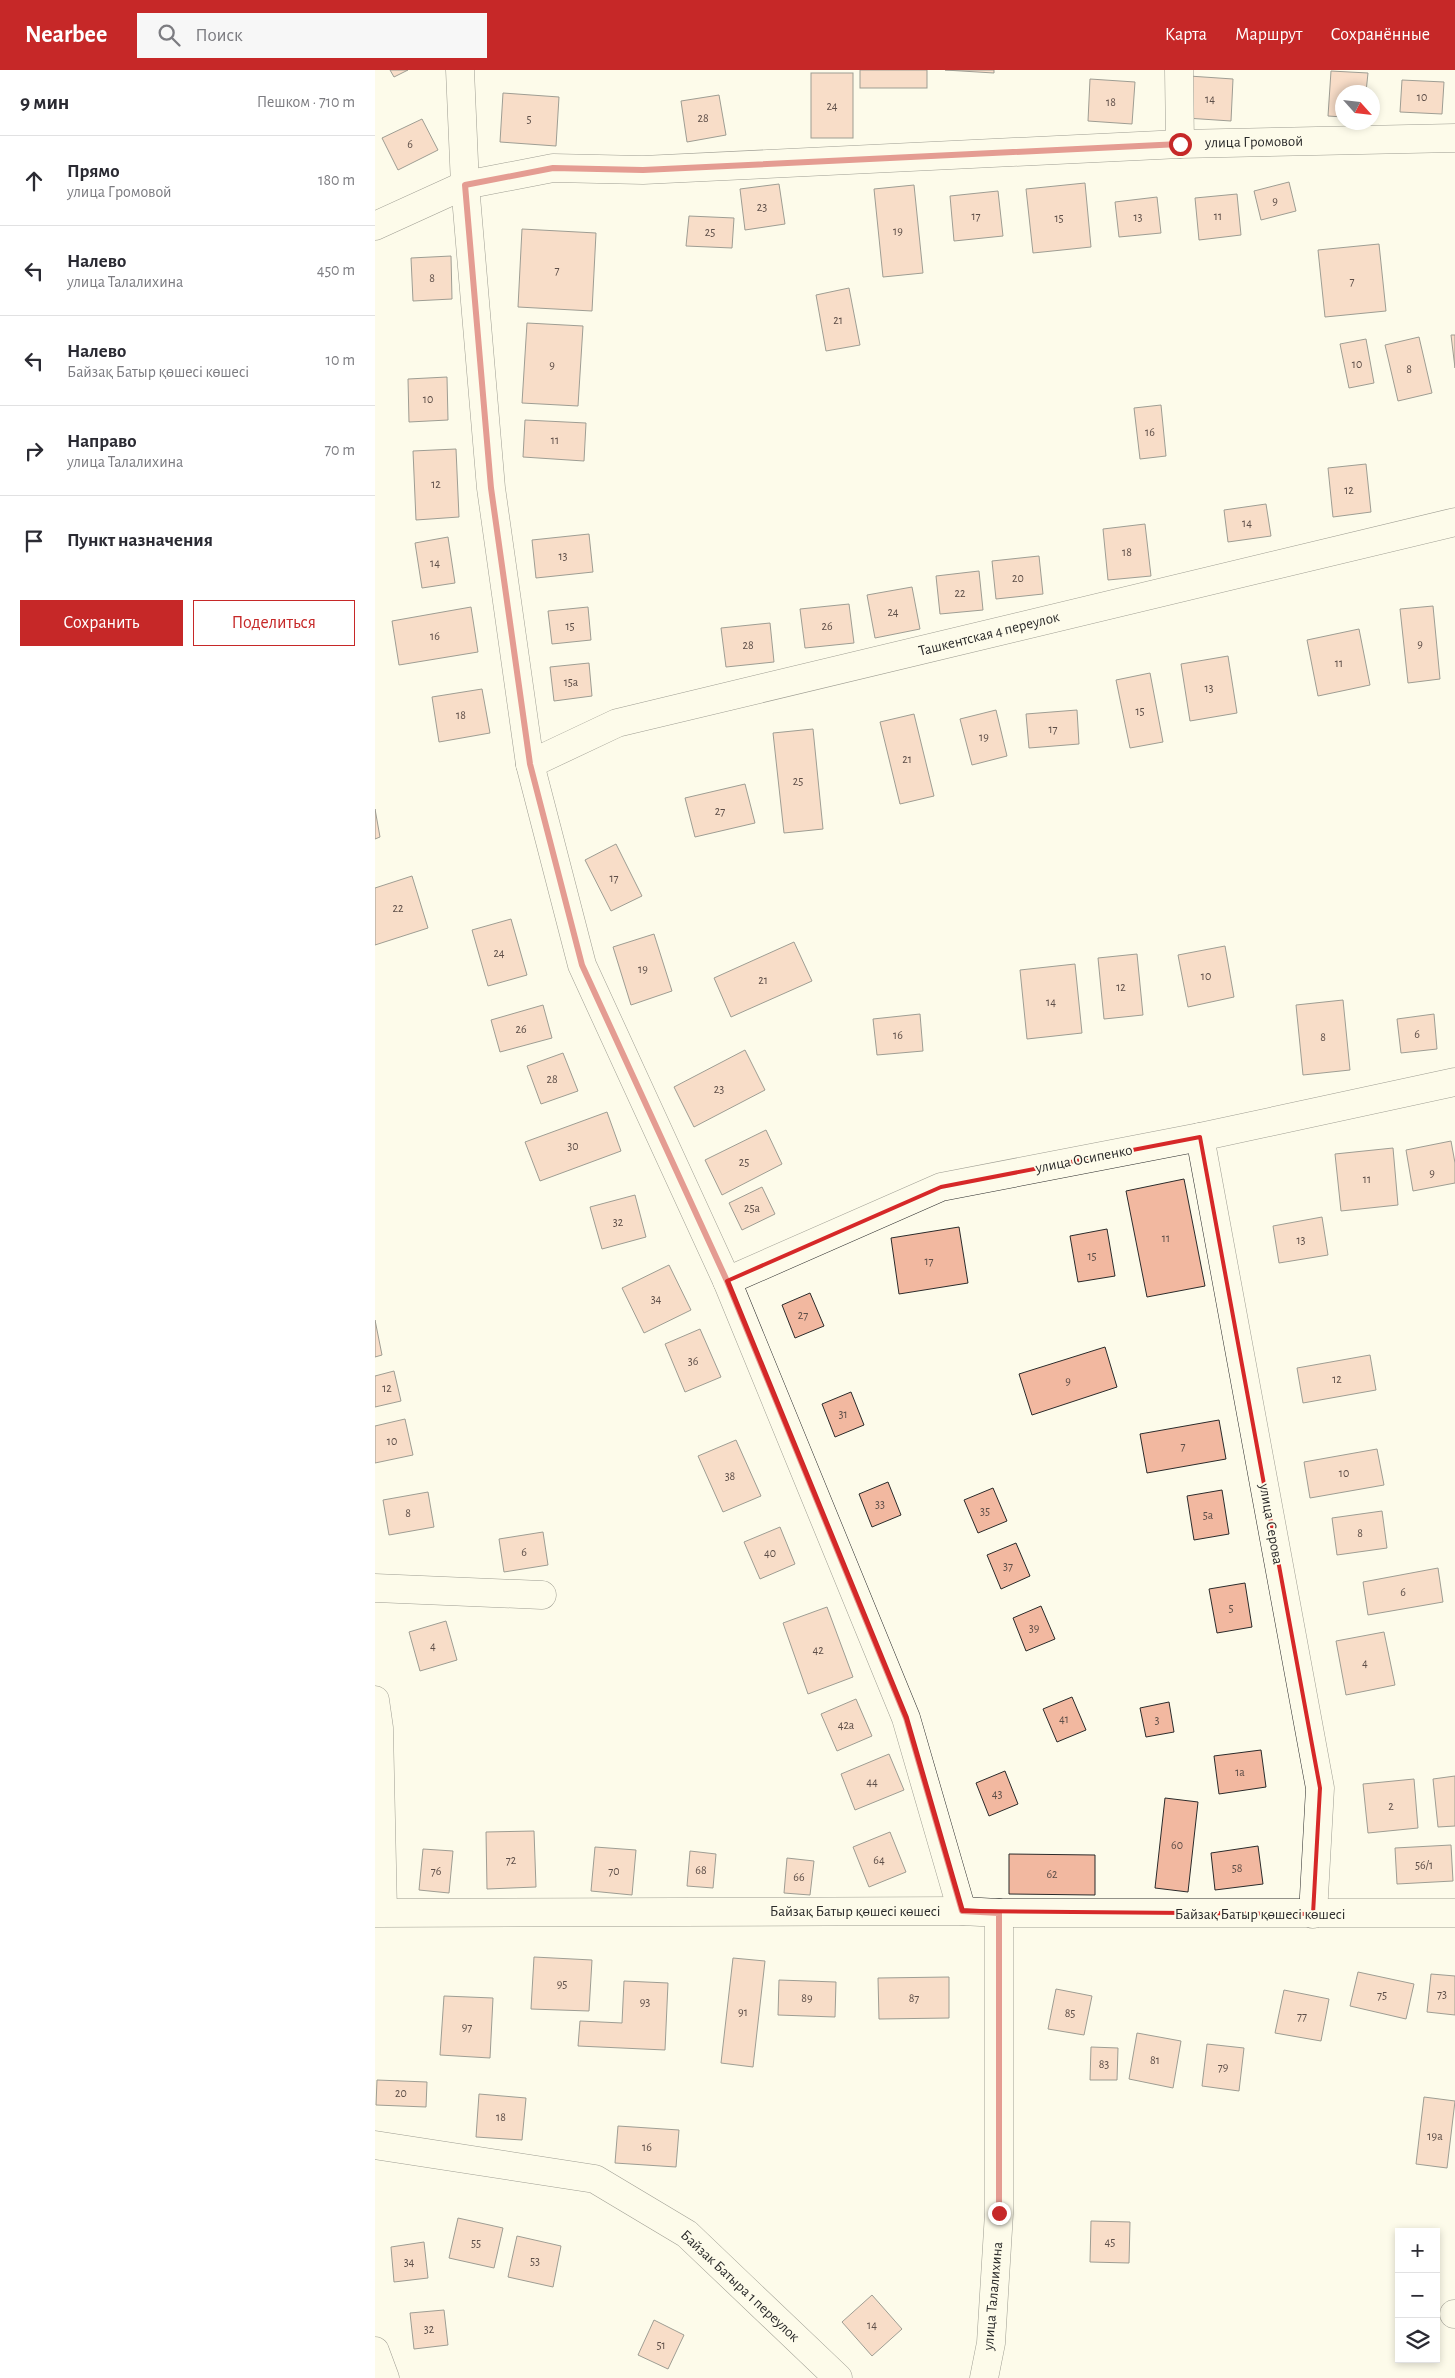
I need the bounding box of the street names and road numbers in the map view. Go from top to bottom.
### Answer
street label: улица Громовой [1204,134,1303,150]
street label: Ташкентская 4 переулок [917,609,1061,659]
street label: улица Осипенко [1033,1142,1134,1176]
street label: улица Серова [1256,1481,1286,1566]
street label: Байзақ Батыр қөшесі көшесі [770,1904,940,1919]
street label: Байзақ Батыр қөшесі көшесі [1175,1907,1345,1922]
street label: Байзак Батыра 1 переулок [678,2227,802,2345]
street label: улица Талалихина [981,2241,1005,2352]

